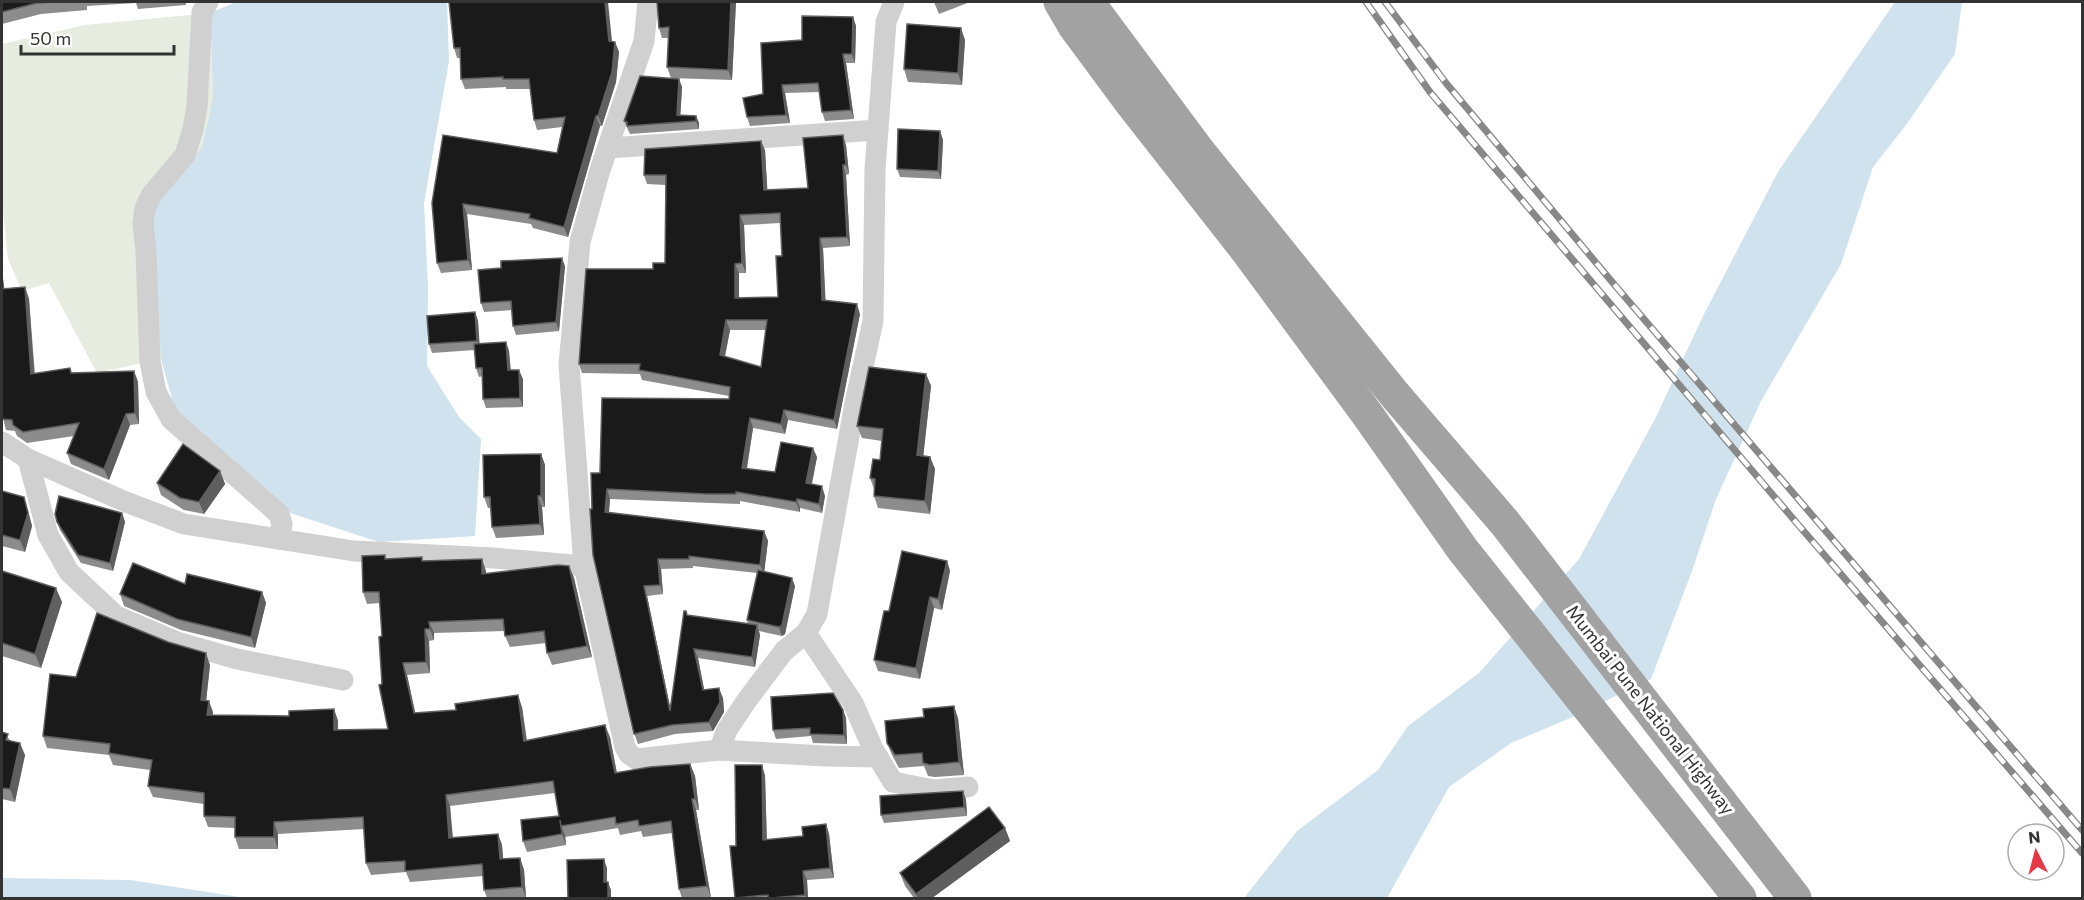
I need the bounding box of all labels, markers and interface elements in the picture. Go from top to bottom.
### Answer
scale bar [21,18,174,56]
text: 50 m [30,27,71,49]
street label: Mumbai Pune National Highway [1562,600,1739,819]
north arrow [2006,822,2066,882]
text: N [2027,827,2041,847]

